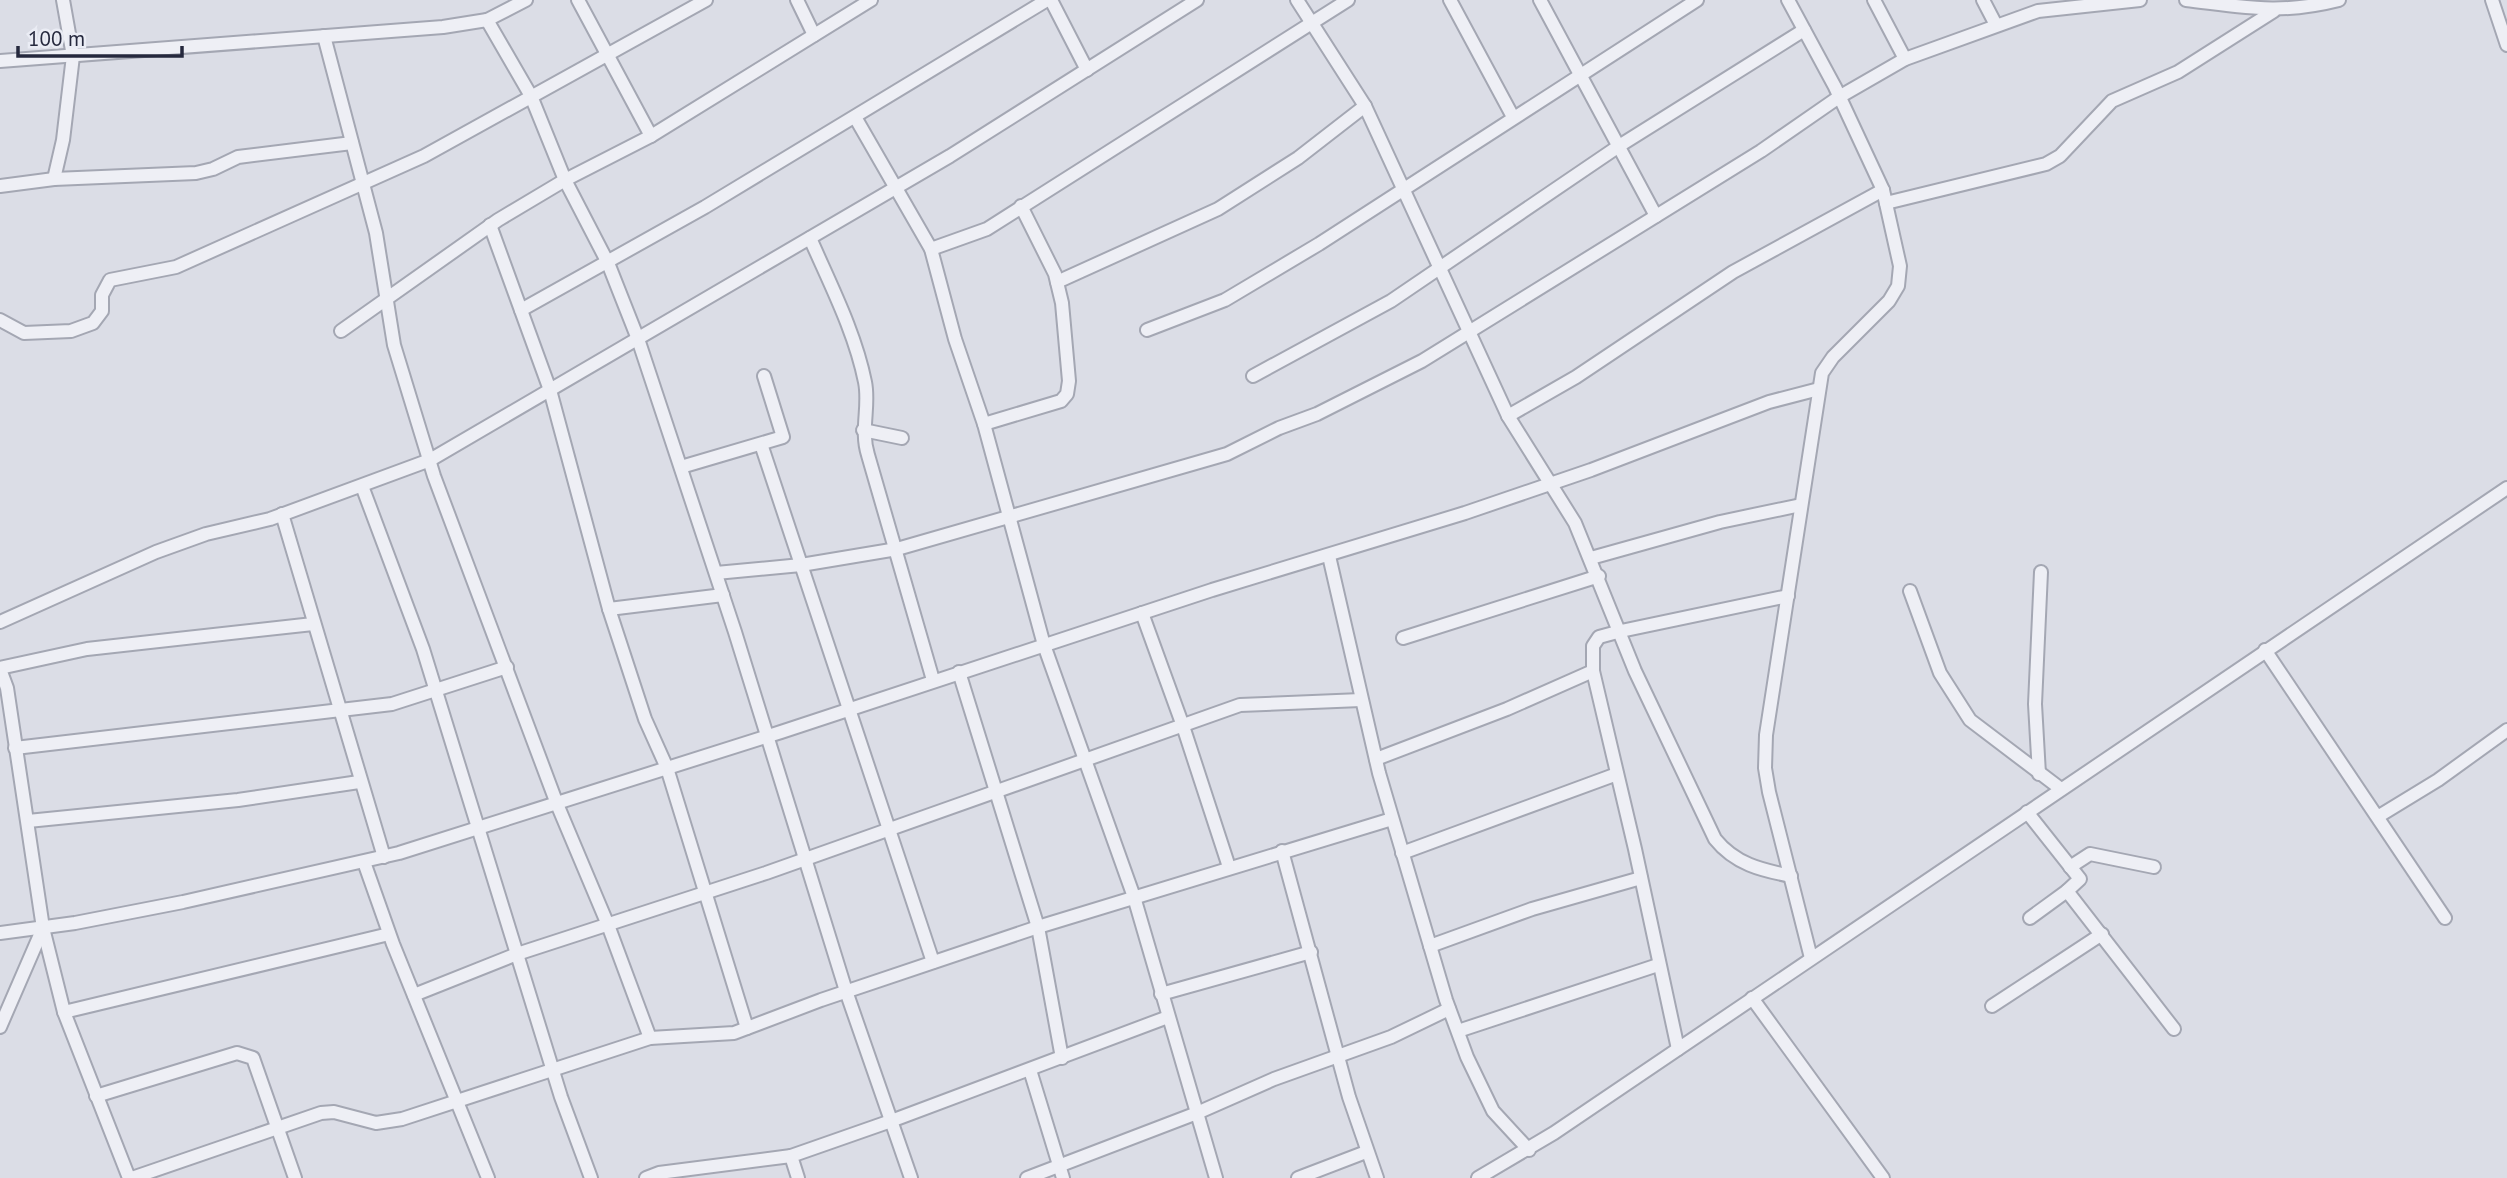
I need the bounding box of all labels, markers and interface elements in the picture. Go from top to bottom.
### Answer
scale bar [18,14,182,58]
text: 100 m [28,25,85,52]

